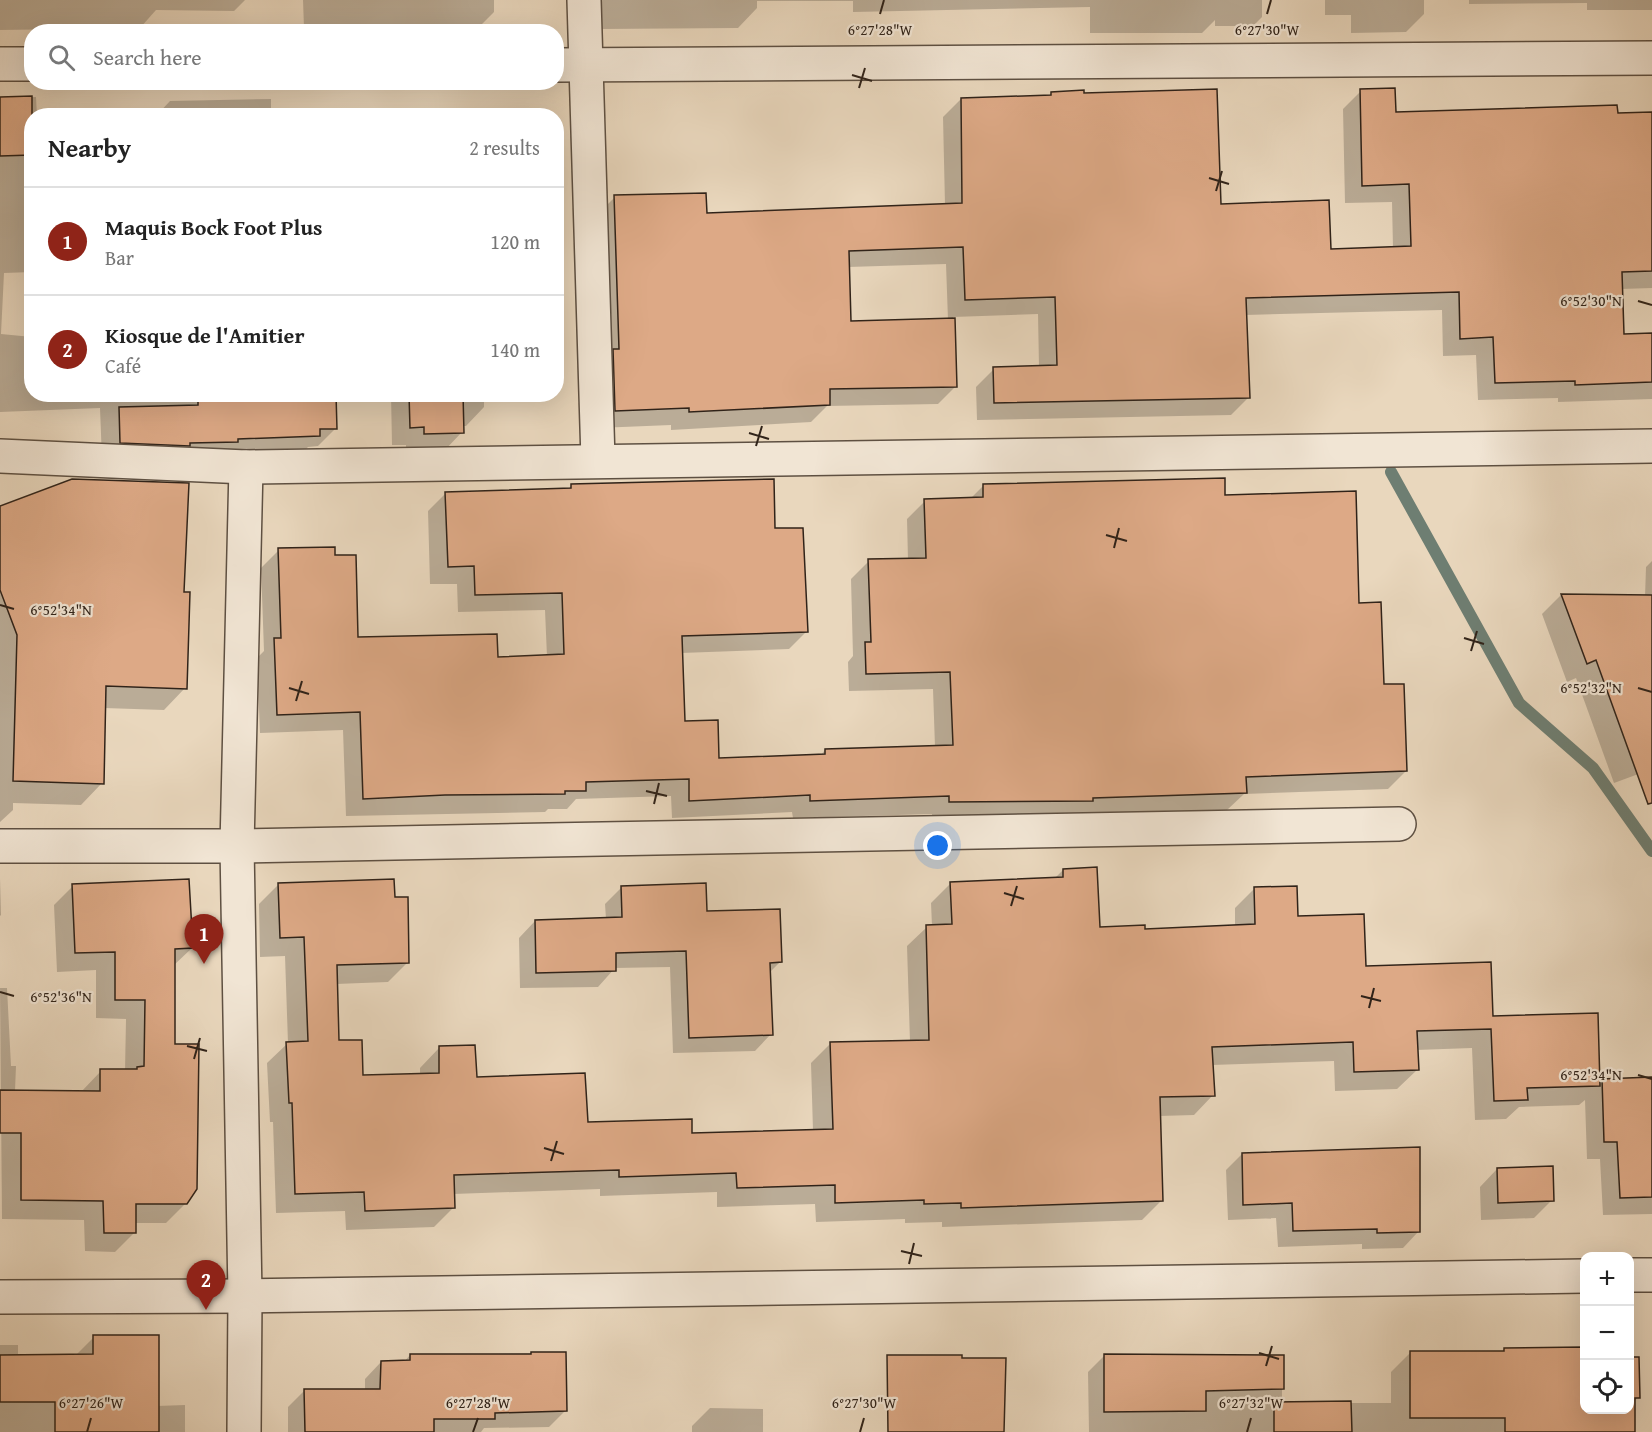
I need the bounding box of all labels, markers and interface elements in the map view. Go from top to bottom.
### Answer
text: 6°27'28"W [848,19,913,40]
text: 6°27'30"W [1235,19,1300,40]
search box [24,24,564,90]
icon: search [45,41,78,74]
text: Search here [93,41,202,73]
text: Nearby [48,128,131,167]
text: 2 results [469,133,540,162]
text: Maquis Bock Foot Plus [105,211,323,243]
text: 1 [62,227,73,256]
text: 120 m [490,227,540,256]
text: Bar [105,243,134,272]
text: 6°52'30"N [1560,290,1622,311]
text: Kiosque de l'Amitier [105,319,305,351]
text: 2 [62,335,73,364]
text: 140 m [490,335,540,364]
text: Café [105,351,141,380]
text: 6°52'34"N [30,599,92,620]
text: 6°52'32"N [1560,677,1622,698]
your location [923,831,952,860]
pin: 1 [184,914,224,964]
text: 6°52'36"N [30,986,92,1007]
text: 6°52'34"N [1560,1064,1622,1085]
map controls [1580,1252,1634,1414]
button: + [1580,1252,1634,1306]
pin: 2 [186,1260,226,1310]
button: − [1580,1306,1634,1360]
button: locate [1580,1360,1634,1414]
text: 6°27'26"W [59,1392,124,1413]
text: 6°27'28"W [446,1392,511,1413]
text: 6°27'30"W [832,1392,897,1413]
text: 6°27'32"W [1219,1392,1284,1413]

